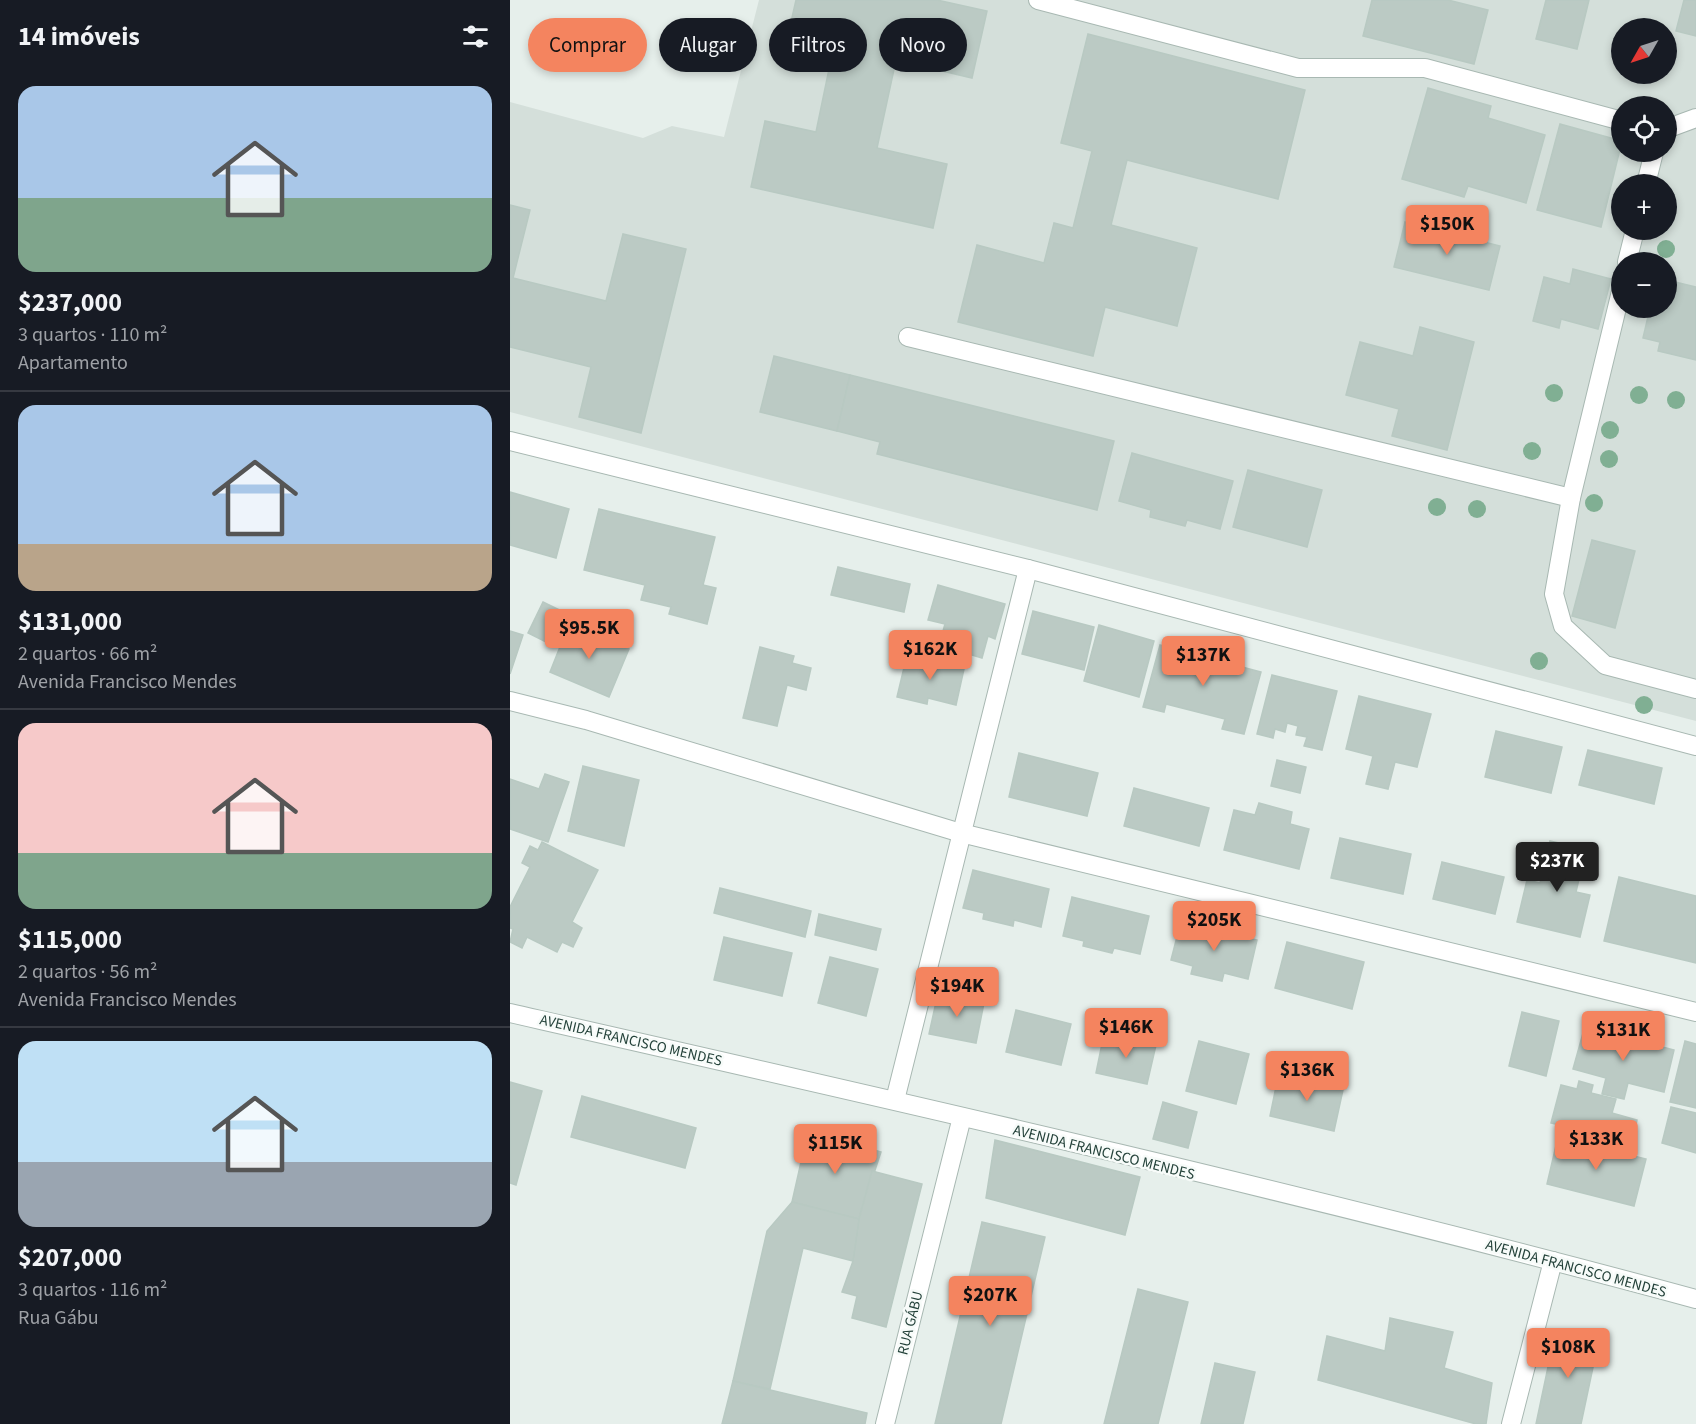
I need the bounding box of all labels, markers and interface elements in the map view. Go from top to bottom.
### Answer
text: 14 imóveis [18,18,140,55]
chip: Comprar [528,18,647,72]
chip: Alugar [659,18,757,72]
chip: Filtros [769,18,867,72]
chip: Novo [879,18,967,72]
north arrow [1611,18,1677,84]
map controls [1611,18,1677,318]
icon: filters [459,20,492,53]
button: locate [1611,96,1677,162]
icon: home [201,125,309,233]
button: + [1611,174,1677,240]
pin: $150K [1405,205,1489,256]
text: $150K [1420,210,1474,238]
button: − [1611,252,1677,318]
text: $237,000 [18,284,122,321]
text: 3 quartos · 110 m² [18,321,167,349]
text: Apartamento [18,349,128,377]
icon: home [201,444,309,552]
text: $131,000 [18,603,122,640]
pin: $95.5K [540,609,638,660]
text: $95.5K [559,614,619,642]
pin: $162K [888,630,972,681]
text: $162K [903,635,957,663]
pin: $137K [1161,636,1245,687]
text: 2 quartos · 66 m² [18,640,157,668]
text: $137K [1176,641,1230,669]
text: Avenida Francisco Mendes [18,668,237,696]
icon: home [201,762,309,870]
pin: $237K [1515,842,1599,893]
text: $237K [1530,847,1584,875]
pin: $205K [1172,901,1256,952]
text: $205K [1187,906,1241,934]
text: $115,000 [18,921,122,958]
text: 2 quartos · 56 m² [18,958,157,986]
pin: $194K [915,967,999,1018]
text: $194K [930,972,984,1000]
text: Avenida Francisco Mendes [18,986,237,1014]
pin: $146K [1084,1008,1168,1059]
street label: AVENIDA FRANCISCO MENDES [538,1009,724,1072]
pin: $131K [1581,1011,1665,1062]
text: $146K [1099,1013,1153,1041]
text: $131K [1596,1016,1650,1044]
pin: $136K [1265,1051,1349,1102]
text: $136K [1280,1056,1334,1084]
icon: home [201,1080,309,1188]
street label: AVENIDA FRANCISCO MENDES [1011,1120,1197,1185]
pin: $133K [1554,1120,1638,1171]
pin: $115K [793,1124,877,1175]
text: $133K [1569,1125,1623,1153]
text: $115K [808,1129,862,1157]
street label: AVENIDA FRANCISCO MENDES [1483,1234,1669,1303]
text: $207,000 [18,1239,122,1276]
text: 3 quartos · 116 m² [18,1276,167,1304]
pin: $207K [948,1276,1032,1327]
text: $207K [963,1281,1017,1309]
street label: RUA GÁBU [892,1289,929,1357]
text: Rua Gábu [18,1304,99,1332]
pin: $108K [1526,1328,1610,1379]
text: $108K [1541,1333,1595,1361]

